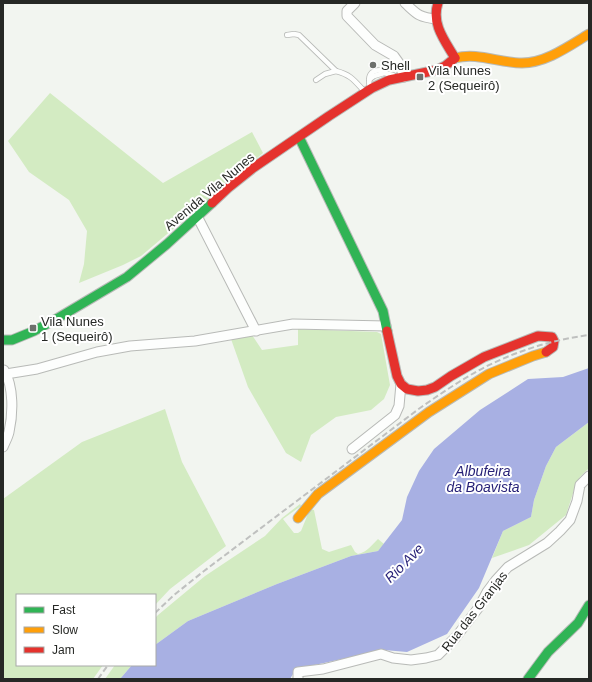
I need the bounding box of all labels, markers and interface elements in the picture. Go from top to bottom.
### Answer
place label: Shell [381,58,410,73]
marker: Shell [368,60,378,70]
place label: Vila Nunes 2 (Sequeirô) [428,63,500,93]
marker: Vila Nunes 2 (Sequeirô) [415,72,425,82]
street label: Avenida Vila Nunes [161,149,258,233]
place label: Vila Nunes 1 (Sequeirô) [41,314,113,344]
marker: Vila Nunes 1 (Sequeirô) [28,323,38,333]
water label: Albufeira da Boavista [446,463,520,495]
water label: Rio Ave [381,540,427,586]
street label: Rua das Granjas [438,568,511,654]
legend [16,594,156,666]
text: Fast [52,603,76,617]
text: Slow [52,623,78,637]
text: Jam [52,643,75,657]

